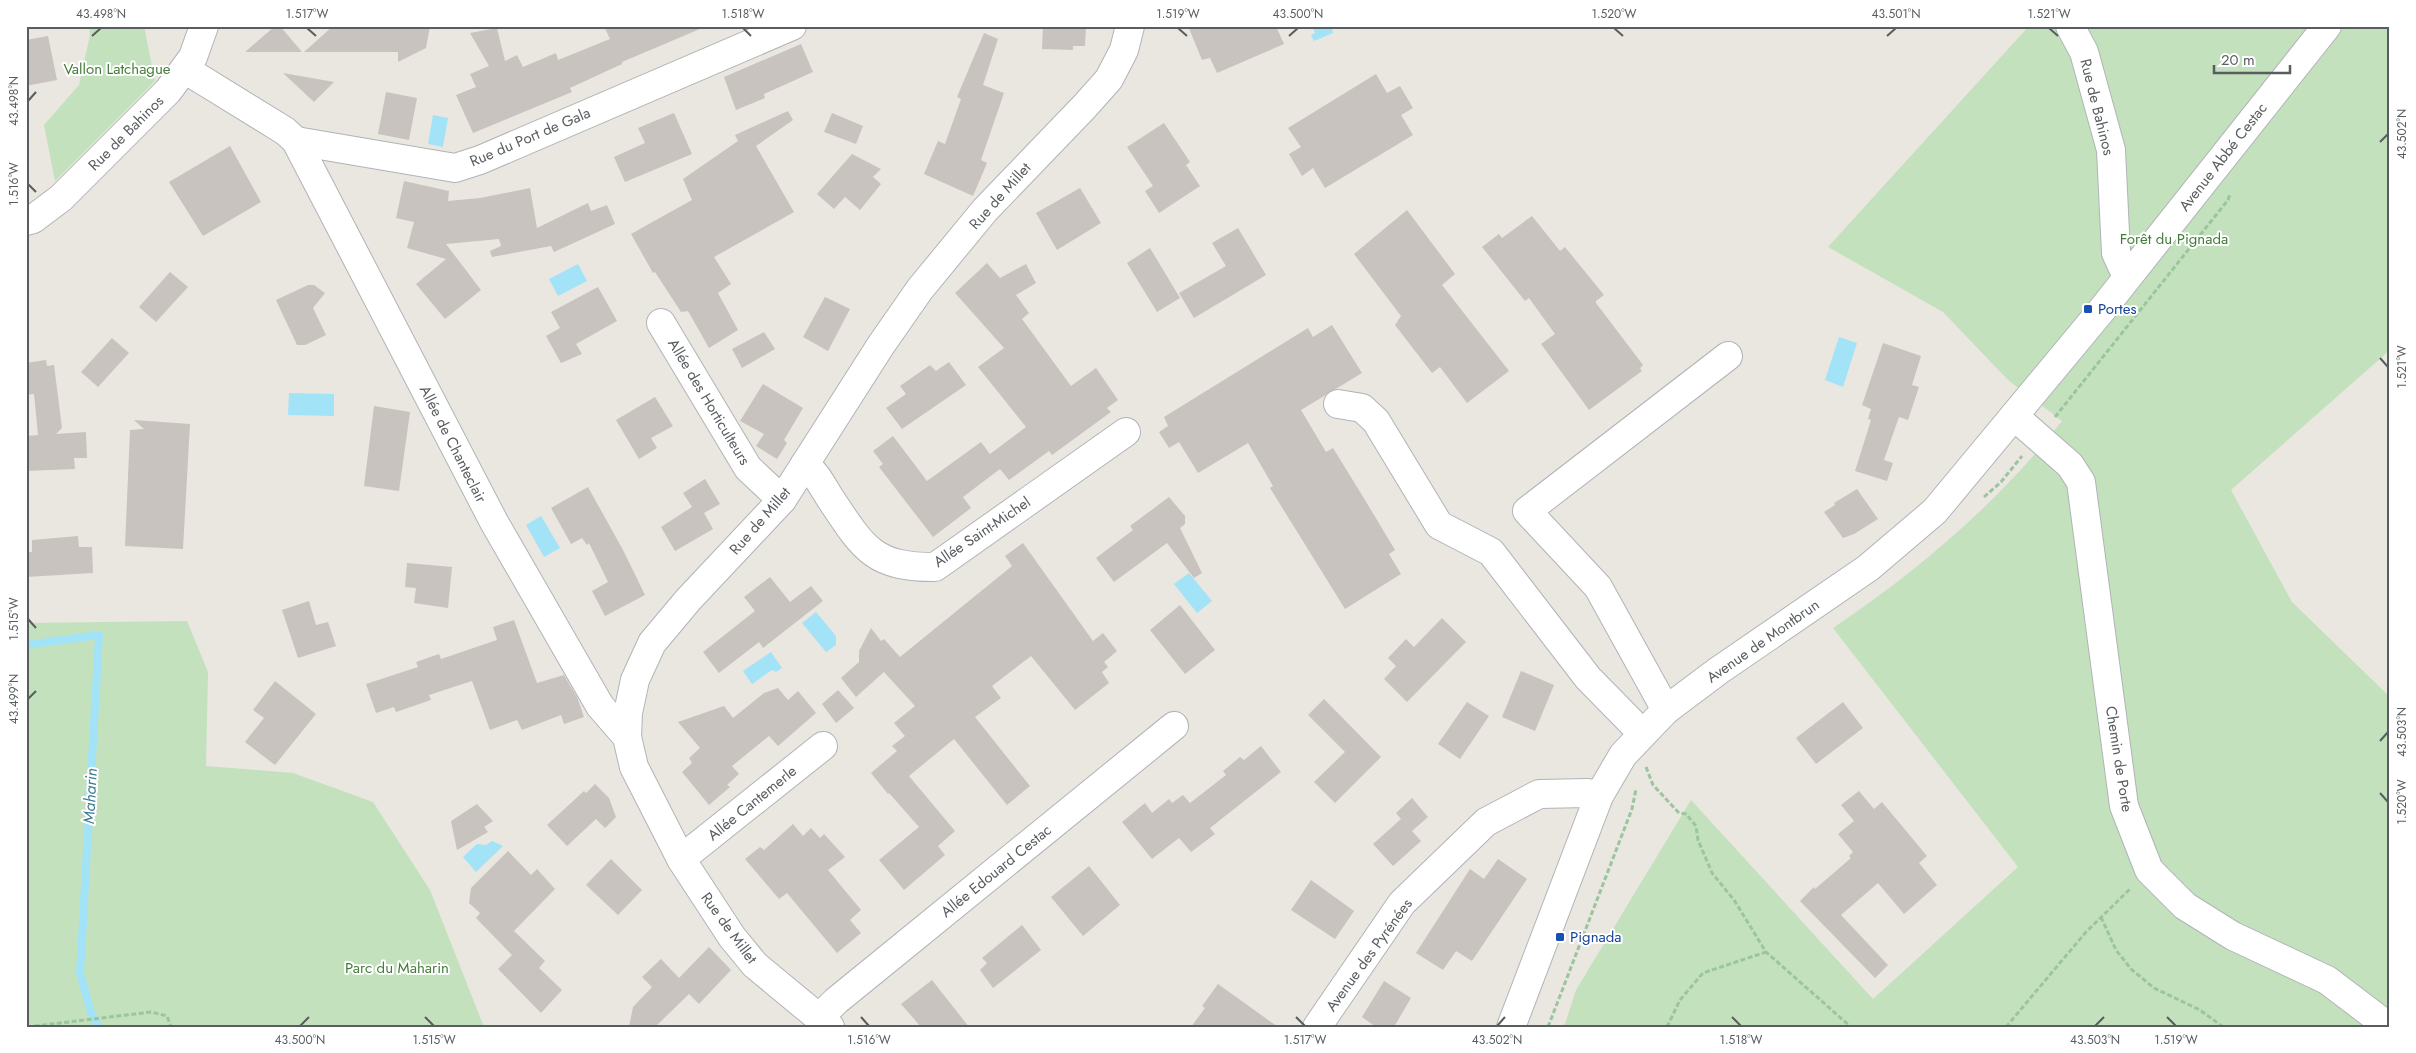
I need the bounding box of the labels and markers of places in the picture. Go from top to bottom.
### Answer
place label: Portes [2098,298,2136,320]
marker: Portes [2082,303,2094,315]
place label: Pignada [1570,926,1622,948]
marker: Pignada [1554,931,1566,943]

